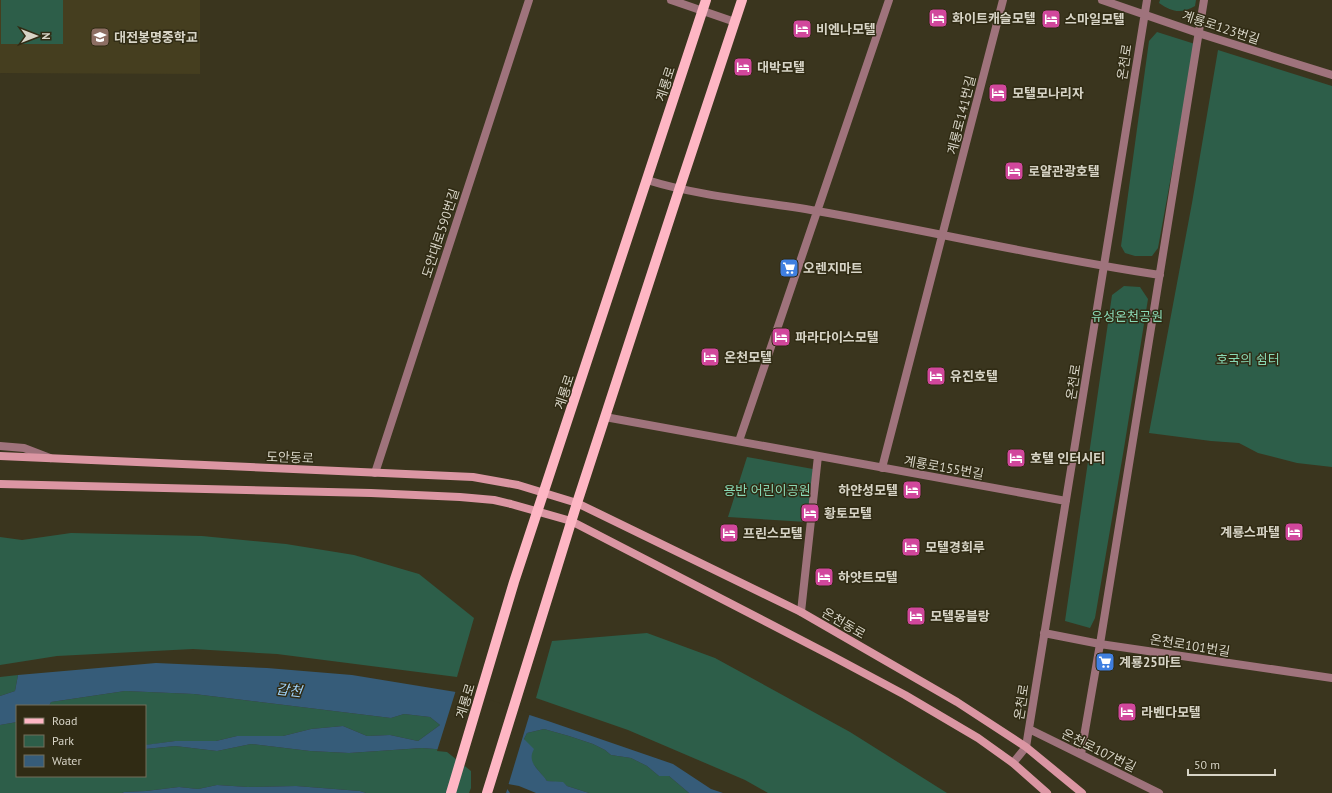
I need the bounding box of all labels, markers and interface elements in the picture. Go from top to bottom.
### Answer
hotel icon: 화이트캐슬모텔 [927,7,949,29]
street label: 계룡로123번길 [1180,7,1262,48]
hotel icon: 스마일모텔 [1040,8,1062,30]
place label: 화이트캐슬모텔 [952,10,1036,27]
place label: 스마일모텔 [1065,11,1125,28]
north arrow [16,16,56,56]
hotel icon: 비엔나모텔 [791,18,813,40]
place label: 비엔나모텔 [816,21,876,38]
school or university icon: 대전봉명중학교 [89,26,111,48]
place label: 대전봉명중학교 [114,29,198,46]
text: N [39,32,53,40]
street label: 온천로 [1113,43,1136,81]
hotel icon: 대박모텔 [732,56,754,78]
place label: 대박모텔 [757,59,805,76]
street label: 계룡로 [652,64,679,104]
street label: 계룡로141번길 [943,74,980,157]
hotel icon: 모텔모나리자 [987,82,1009,104]
place label: 모텔모나리자 [1012,85,1084,102]
hotel icon: 로얄관광호텔 [1003,160,1025,182]
place label: 로얄관광호텔 [1028,163,1100,180]
street label: 도안대로590번길 [418,186,463,280]
supermarket icon: 오렌지마트 [778,257,800,279]
place label: 오렌지마트 [803,260,863,277]
park label: 유성온천공원 [1091,308,1163,325]
hotel icon: 파라다이스모텔 [770,326,792,348]
place label: 파라다이스모텔 [795,329,879,346]
hotel icon: 온천모텔 [699,346,721,368]
place label: 온천모텔 [724,349,772,366]
park label: 호국의 쉼터 [1216,351,1280,368]
street label: 온천로 [1062,363,1085,401]
hotel icon: 유진호텔 [925,365,947,387]
place label: 유진호텔 [950,368,998,385]
street label: 계룡로 [551,372,578,412]
hotel icon: 호텔 인터시티 [1005,447,1027,469]
street label: 도안동로 [266,448,314,467]
place label: 호텔 인터시티 [1030,450,1105,467]
street label: 계룡로155번길 [903,452,985,483]
hotel icon: 하얀성모텔 [901,479,923,501]
park label: 용반 어린이공원 [723,482,811,499]
place label: 하얀성모텔 [838,482,898,499]
hotel icon: 황토모텔 [799,502,821,524]
place label: 황토모텔 [824,505,872,522]
hotel icon: 계룡스파텔 [1283,521,1305,543]
hotel icon: 프린스모텔 [718,522,740,544]
place label: 계룡스파텔 [1220,524,1280,541]
place label: 프린스모텔 [743,525,803,542]
hotel icon: 모텔경회루 [900,536,922,558]
place label: 모텔경회루 [925,539,985,556]
hotel icon: 하얏트모텔 [813,566,835,588]
place label: 하얏트모텔 [838,569,898,586]
street label: 온천동로 [819,604,869,643]
hotel icon: 모텔몽블랑 [905,605,927,627]
place label: 모텔몽블랑 [930,608,990,625]
street label: 온천로101번길 [1149,631,1231,660]
supermarket icon: 계룡25마트 [1094,651,1116,673]
place label: 계룡25마트 [1119,654,1182,671]
water label: 갑천 [275,679,304,701]
street label: 계룡로 [452,681,479,721]
street label: 온천로 [1010,683,1033,721]
hotel icon: 라벤다모텔 [1116,701,1138,723]
place label: 라벤다모텔 [1141,704,1201,721]
legend [16,705,146,777]
text: Road [52,713,77,728]
street label: 온천로107번길 [1059,725,1139,776]
text: Park [52,733,74,748]
scale bar [1188,751,1275,777]
text: Water [52,753,82,768]
text: 50 m [1194,757,1220,772]

